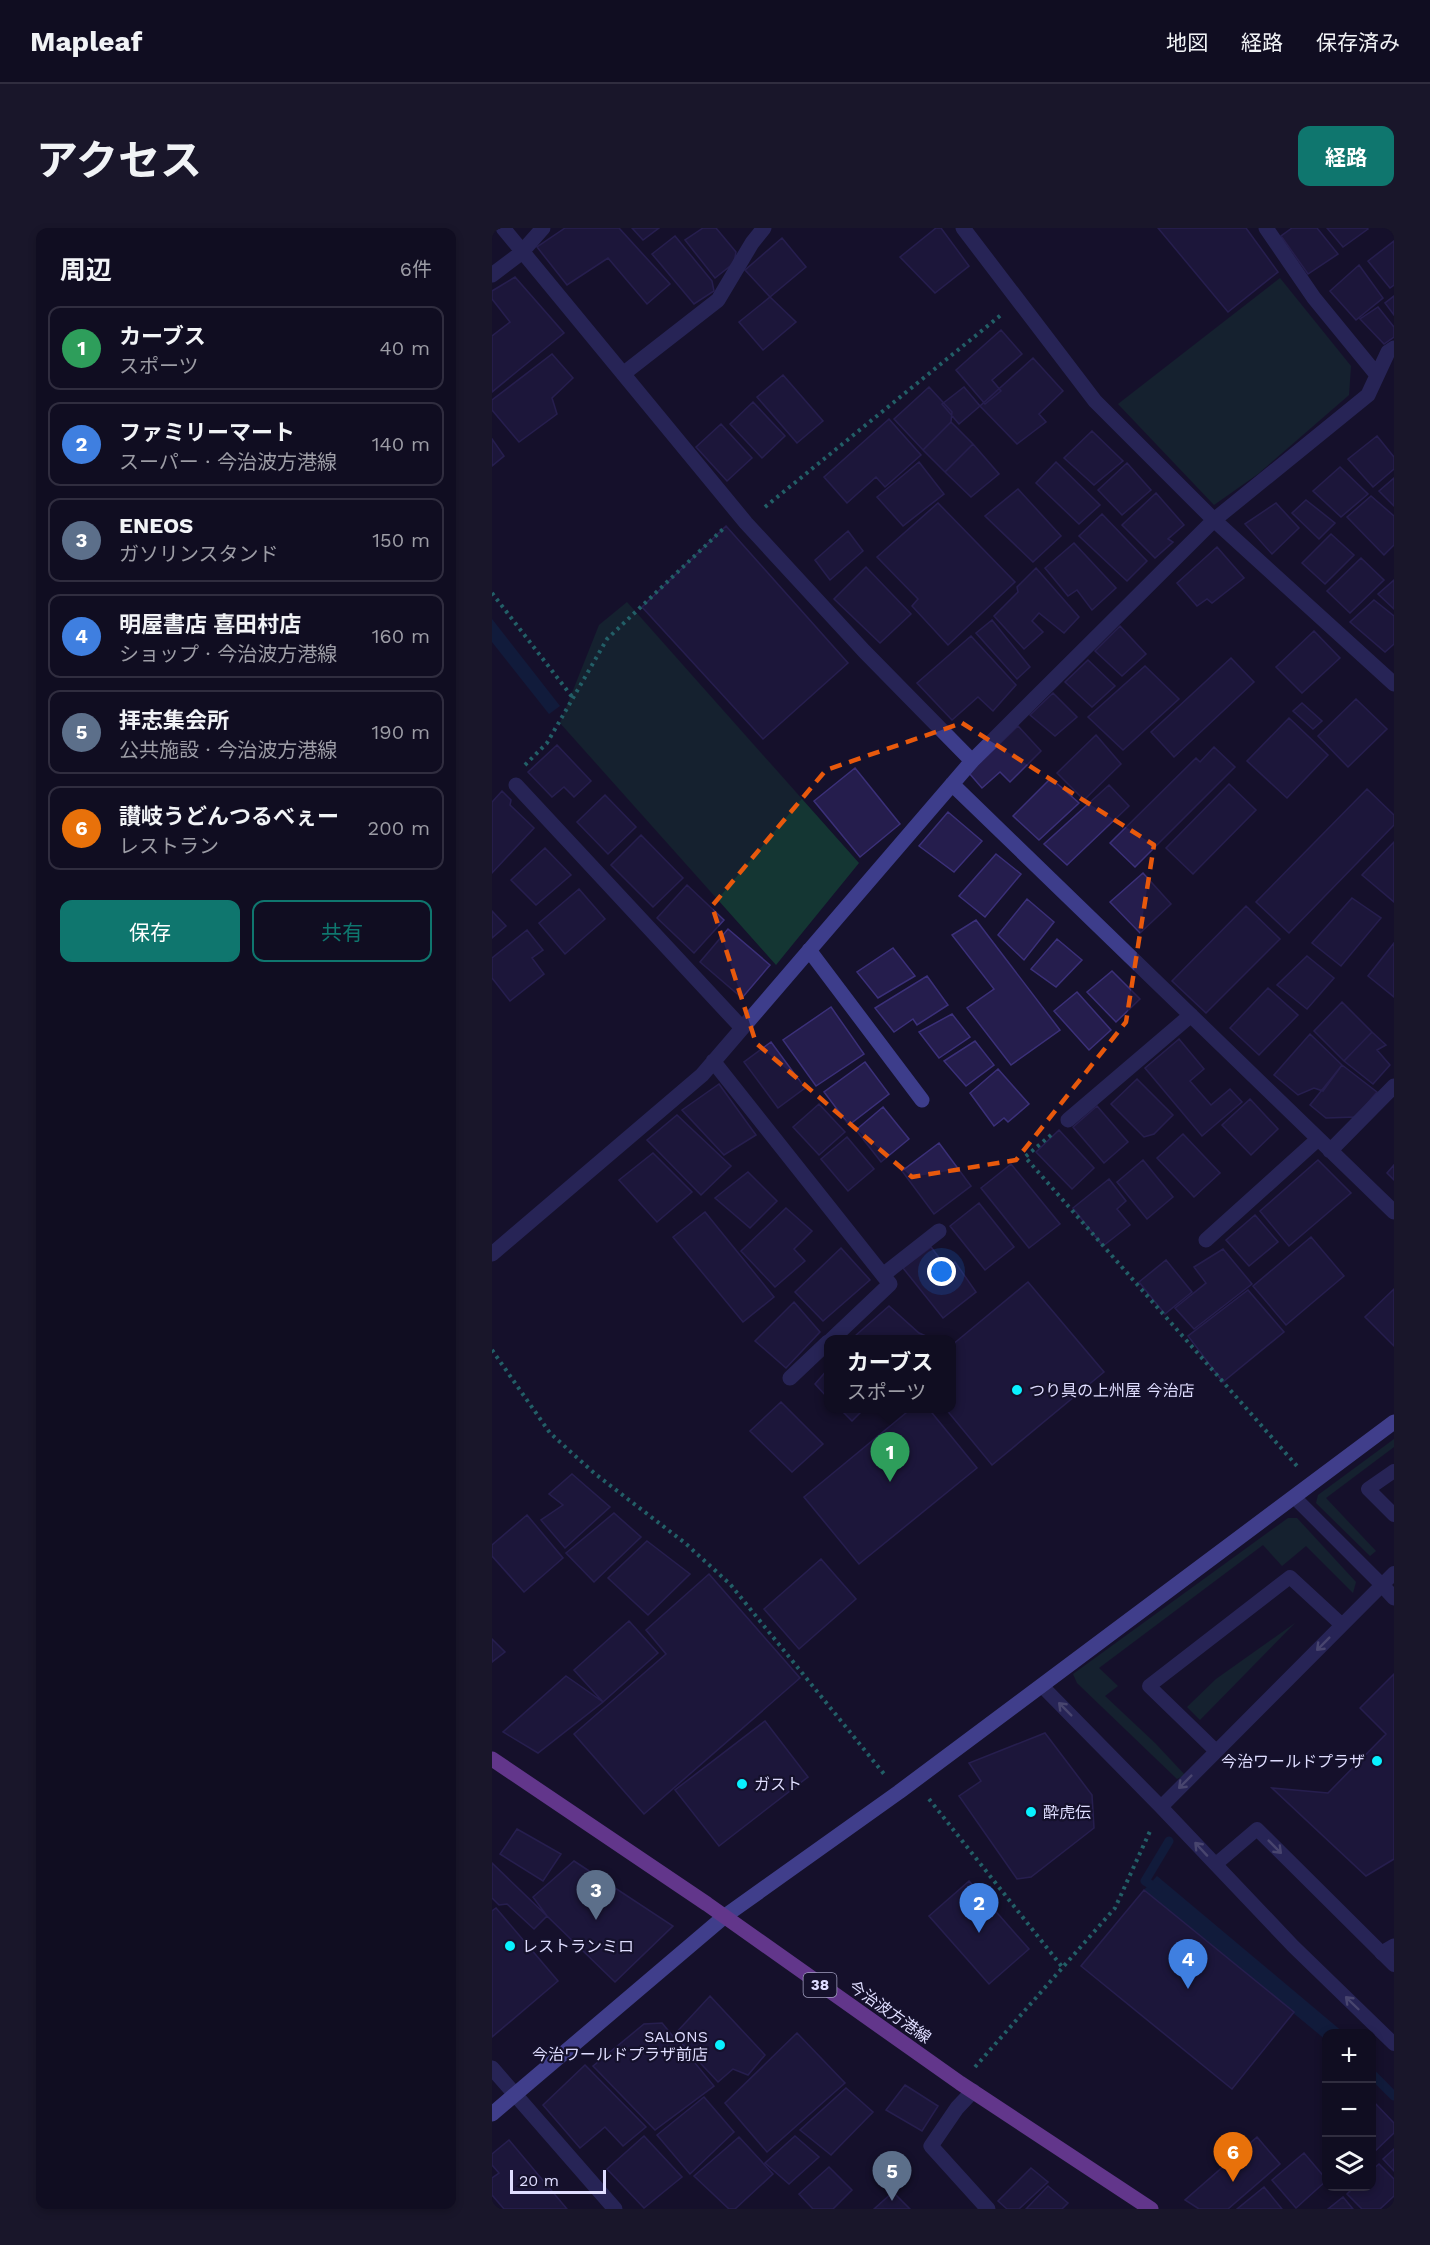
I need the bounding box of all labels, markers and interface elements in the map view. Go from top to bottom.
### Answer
text: Mapleaf [30,25,142,58]
text: 地図 [1166,30,1208,55]
text: 経路 [1241,30,1283,55]
text: 保存済み [1316,30,1400,55]
button: 経路 [1298,126,1394,186]
text: アクセス [36,136,202,185]
text: 周辺 [60,255,112,285]
text: 6件 [400,257,432,281]
text: カーブス [119,324,206,349]
text: 1 [77,336,86,360]
text: 40 m [379,336,430,360]
text: スポーツ [119,354,199,378]
text: ファミリーマート [119,420,295,445]
text: 2 [76,432,87,456]
text: 140 m [372,432,430,456]
text: スーパー · 今治波方港線 [119,450,337,474]
text: ENEOS [119,513,193,538]
text: 3 [76,528,87,552]
text: 150 m [372,528,430,552]
text: ガソリンスタンド [119,542,279,566]
text: 明屋書店 喜田村店 [119,612,301,637]
text: 4 [75,624,88,648]
text: 160 m [372,624,430,648]
text: ショップ · 今治波方港線 [119,642,337,666]
text: 拝志集会所 [119,708,229,733]
text: 5 [76,720,87,744]
text: 190 m [372,720,430,744]
text: 公共施設 · 今治波方港線 [119,738,337,762]
text: 讃岐うどんつるべぇー [119,804,339,829]
text: 6 [75,816,88,840]
text: 200 m [368,816,430,840]
text: レストラン [119,834,219,858]
button: 保存 [60,900,240,962]
button: 共有 [252,900,432,962]
your location [927,1257,956,1286]
popup [824,1335,956,1413]
text: カーブス [847,1350,933,1375]
text: スポーツ [847,1380,926,1404]
place label: つり具の上州屋 今治店 [1029,1381,1194,1400]
marker: つり具の上州屋 今治店 [1010,1383,1024,1397]
pin: 1 [870,1432,910,1482]
one-way arrow [1316,1637,1330,1652]
one-way arrow [1057,1702,1072,1717]
place label: 今治ワールドプラザ [1221,1752,1365,1771]
marker: 今治ワールドプラザ [1370,1754,1384,1768]
place label: ガスト [754,1775,802,1794]
one-way arrow [1178,1775,1193,1790]
marker: ガスト [735,1777,749,1791]
place label: 酔虎伝 [1043,1803,1091,1822]
marker: 酔虎伝 [1024,1805,1038,1819]
one-way arrow [1268,1840,1283,1854]
one-way arrow [1194,1841,1208,1856]
pin: 3 [576,1870,616,1920]
pin: 2 [960,1884,998,1933]
place label: レストランミロ [522,1937,634,1956]
marker: レストランミロ [503,1939,517,1953]
pin: 4 [1168,1940,1208,1989]
road number: 38 [804,1973,836,1997]
street label: 今治波方港線 [845,1977,935,2047]
one-way arrow [1345,1996,1360,2010]
place label: SALONS 今治ワールドプラザ前店 [532,2027,708,2064]
map controls [1322,2029,1376,2191]
button: + [1322,2029,1376,2083]
marker: SALONS 今治ワールドプラザ前店 [713,2038,727,2052]
button: − [1322,2083,1376,2137]
pin: 6 [1214,2132,1252,2182]
button: layers [1322,2137,1376,2191]
pin: 5 [872,2152,912,2201]
scale bar [510,2167,606,2194]
text: 20 m [519,2171,559,2190]

